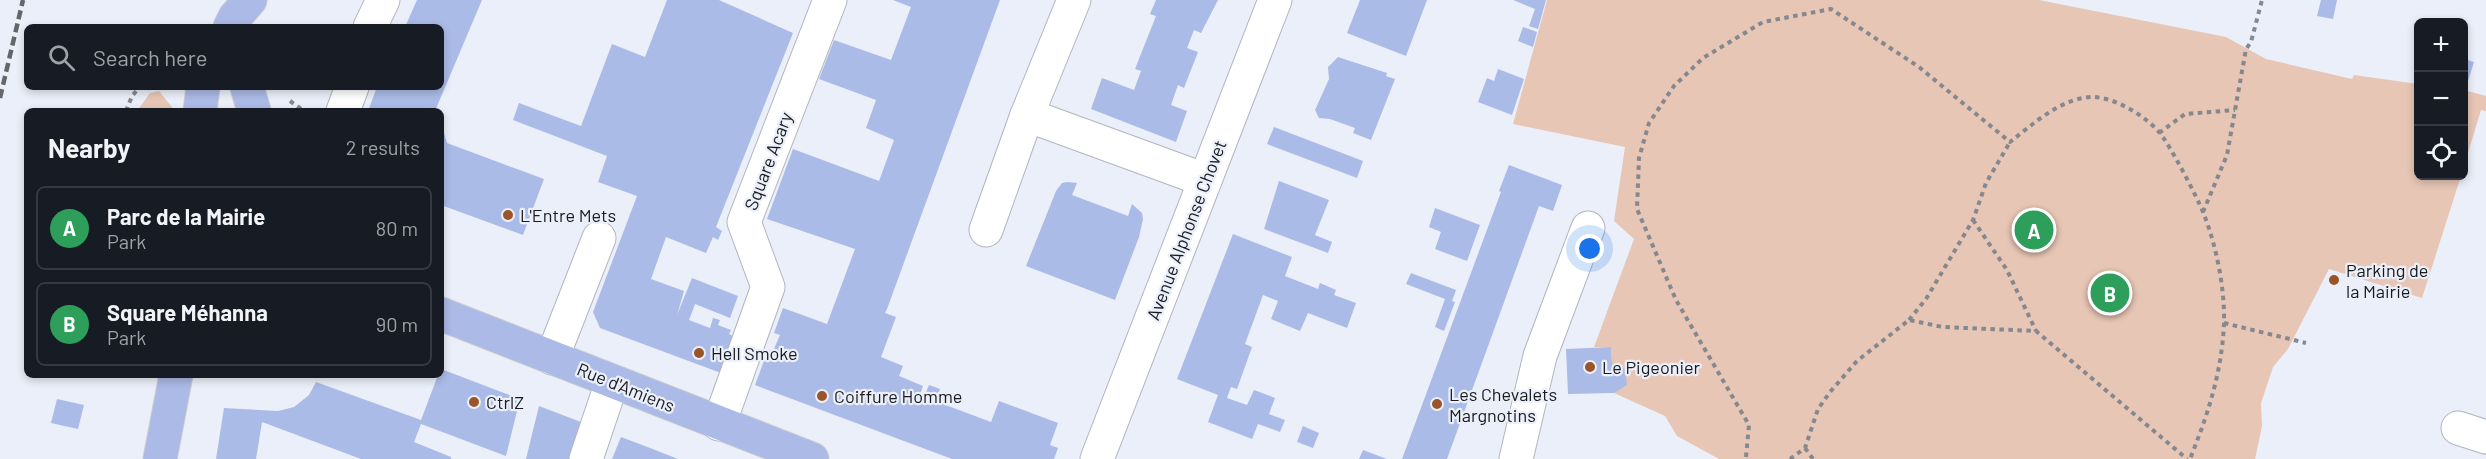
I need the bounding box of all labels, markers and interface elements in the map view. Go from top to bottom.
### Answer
map controls [2414,18,2468,180]
button: + [2414,18,2468,72]
search box [24,24,444,90]
icon: search [45,41,78,74]
text: Search here [93,44,207,70]
button: − [2414,72,2468,126]
street label: Square Acary [739,109,797,213]
button: locate [2414,126,2468,180]
text: Nearby [48,132,130,163]
text: 2 results [346,135,420,159]
street label: Avenue Alphonse Chovet [1142,137,1230,323]
text: Parc de la Mairie [107,203,265,229]
place label: L'Entre Mets [520,204,616,226]
marker: L'Entre Mets [501,208,515,222]
pin: A [2014,208,2054,252]
text: A [63,216,76,240]
text: 80 m [376,216,418,240]
text: Park [107,229,146,253]
your location [1575,234,1604,263]
place label: Parking de la Mairie [2346,259,2428,302]
pin: B [2090,270,2130,316]
marker: Parking de la Mairie [2327,273,2341,287]
text: Square Méhanna [107,299,268,325]
text: B [63,312,76,336]
text: 90 m [376,312,418,336]
text: Park [107,325,146,349]
place label: Hell Smoke [711,342,798,364]
marker: Hell Smoke [692,346,706,360]
place label: Le Pigeonier [1602,356,1701,378]
street label: Rue d'Amiens [574,357,678,417]
marker: Le Pigeonier [1583,360,1597,374]
place label: Les Chevalets Margnotins [1449,383,1557,426]
place label: Coiffure Homme [834,385,962,407]
marker: Coiffure Homme [815,389,829,403]
place label: CtrlZ [486,391,524,413]
marker: CtrlZ [467,395,481,409]
marker: Les Chevalets Margnotins [1430,397,1444,411]

